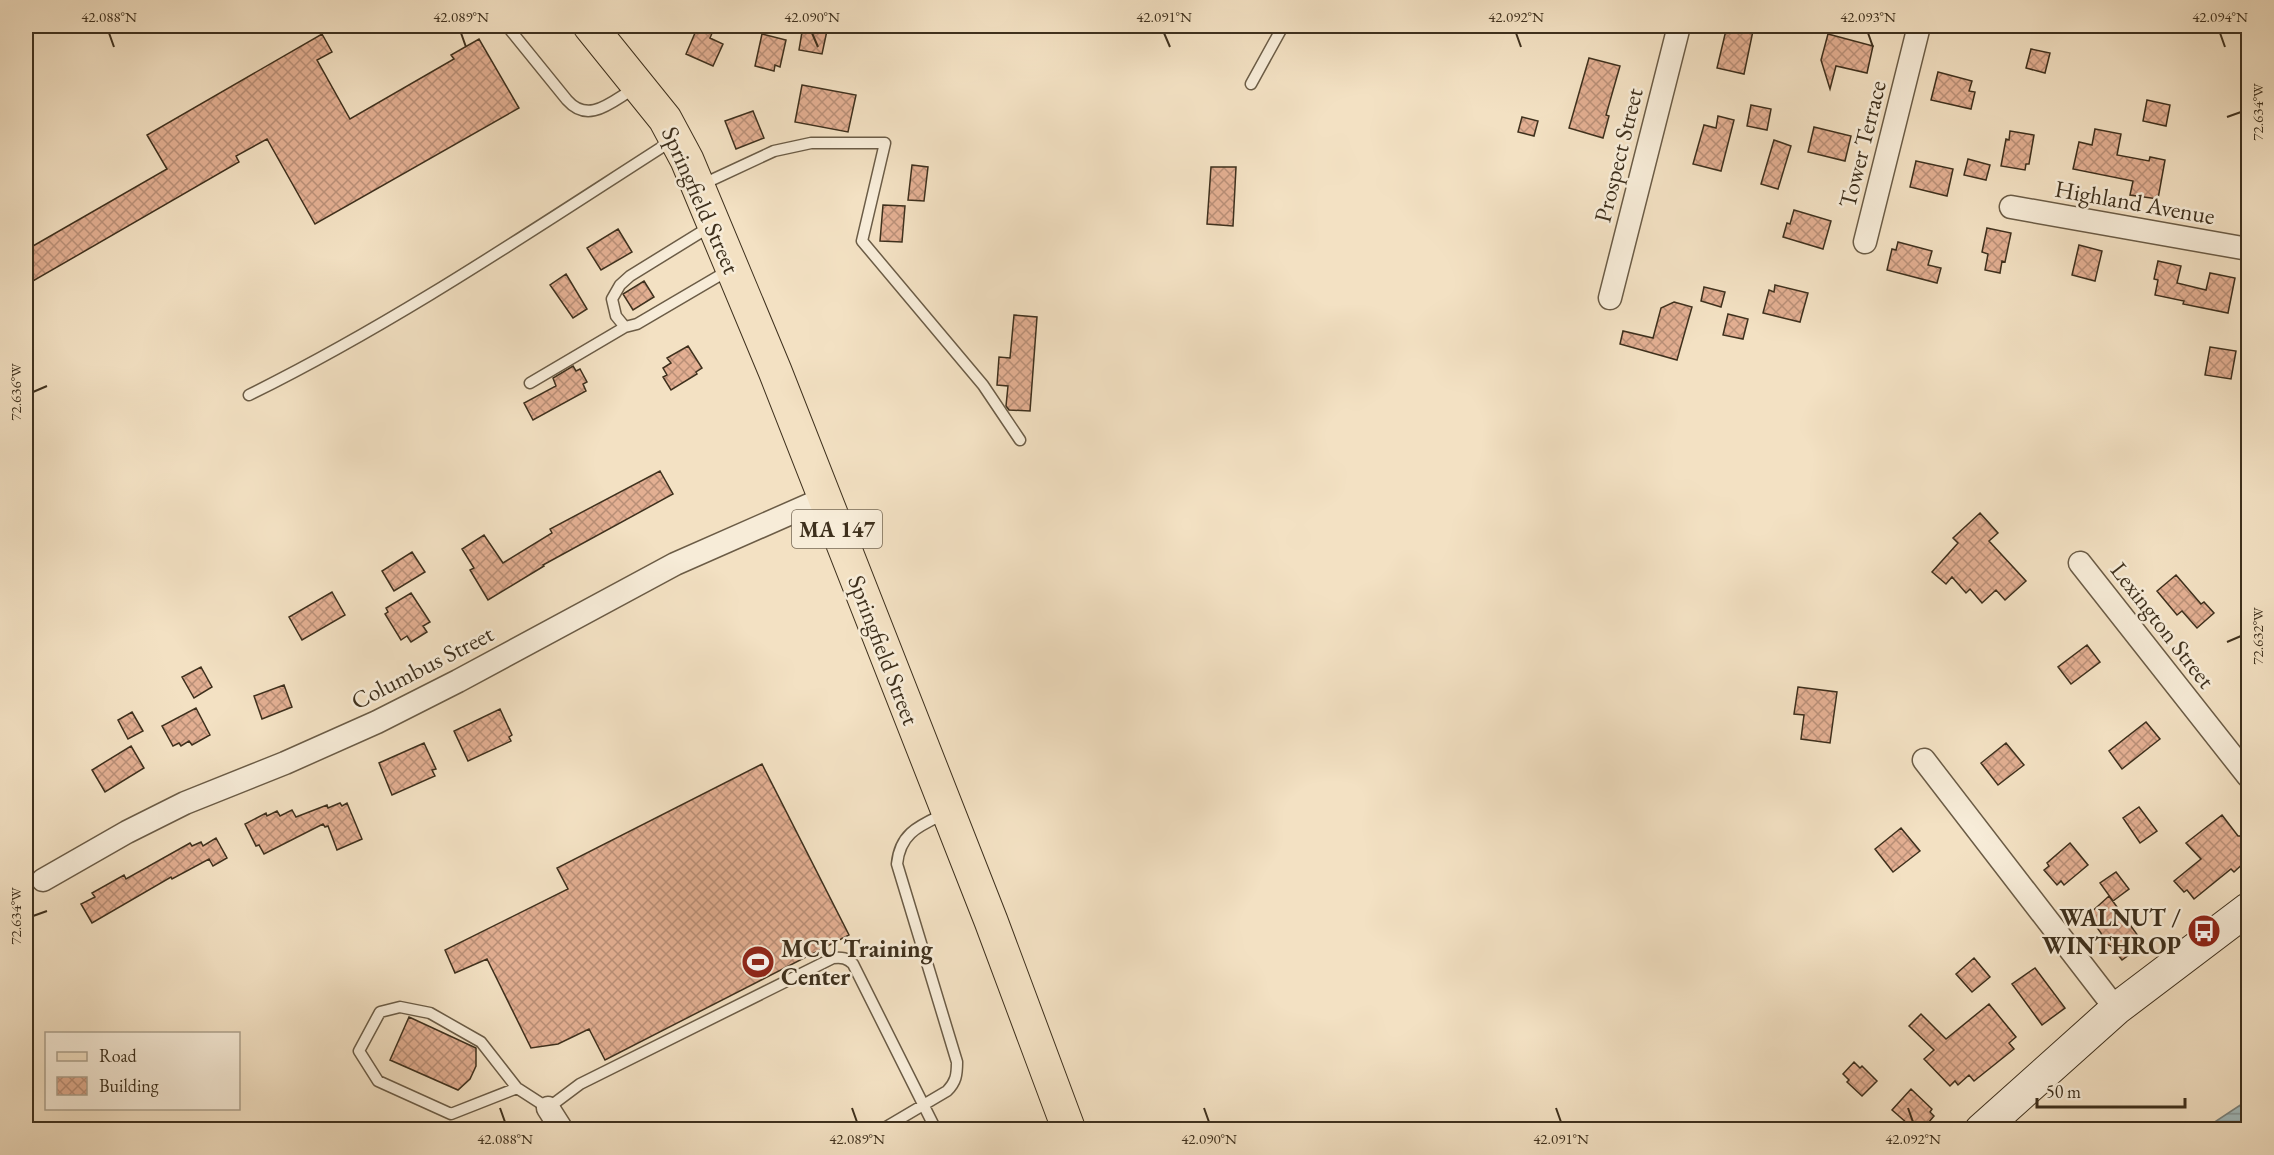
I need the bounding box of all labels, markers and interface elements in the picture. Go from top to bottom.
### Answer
text: 42.088°N [81,7,137,26]
text: 42.089°N [433,7,489,26]
text: 42.090°N [784,7,840,26]
text: 42.091°N [1136,7,1192,26]
text: 42.092°N [1488,7,1544,26]
text: 42.093°N [1840,7,1896,26]
text: 42.094°N [2192,7,2248,26]
street label: Tower Terrace [1831,77,1893,211]
text: 72.634°W [2248,83,2267,141]
street label: Prospect Street [1586,84,1650,225]
street label: Springfield Street [655,122,747,279]
street label: Highland Avenue [2053,173,2217,231]
text: 72.636°W [6,363,25,421]
road number: MA 147 [792,510,882,548]
street label: Lexington Street [2104,556,2222,695]
street label: Springfield Street [841,571,927,730]
text: 72.632°W [2248,607,2267,665]
street label: Columbus Street [345,618,499,716]
text: 72.634°W [6,887,25,945]
place label: WALNUT / WINTHROP [2042,902,2181,961]
bus stop icon: WALNUT / WINTHROP [2186,913,2222,949]
place label: MCU Training Center [781,933,934,992]
sports icon: MCU Training Center [740,944,776,980]
legend [45,1032,240,1110]
text: Road [99,1044,138,1067]
scale bar [2037,1071,2186,1109]
text: Building [99,1074,159,1097]
text: 50 m [2046,1080,2081,1103]
text: 42.088°N [477,1129,533,1148]
text: 42.089°N [829,1129,885,1148]
text: 42.090°N [1181,1129,1237,1148]
text: 42.091°N [1533,1129,1589,1148]
text: 42.092°N [1885,1129,1941,1148]

